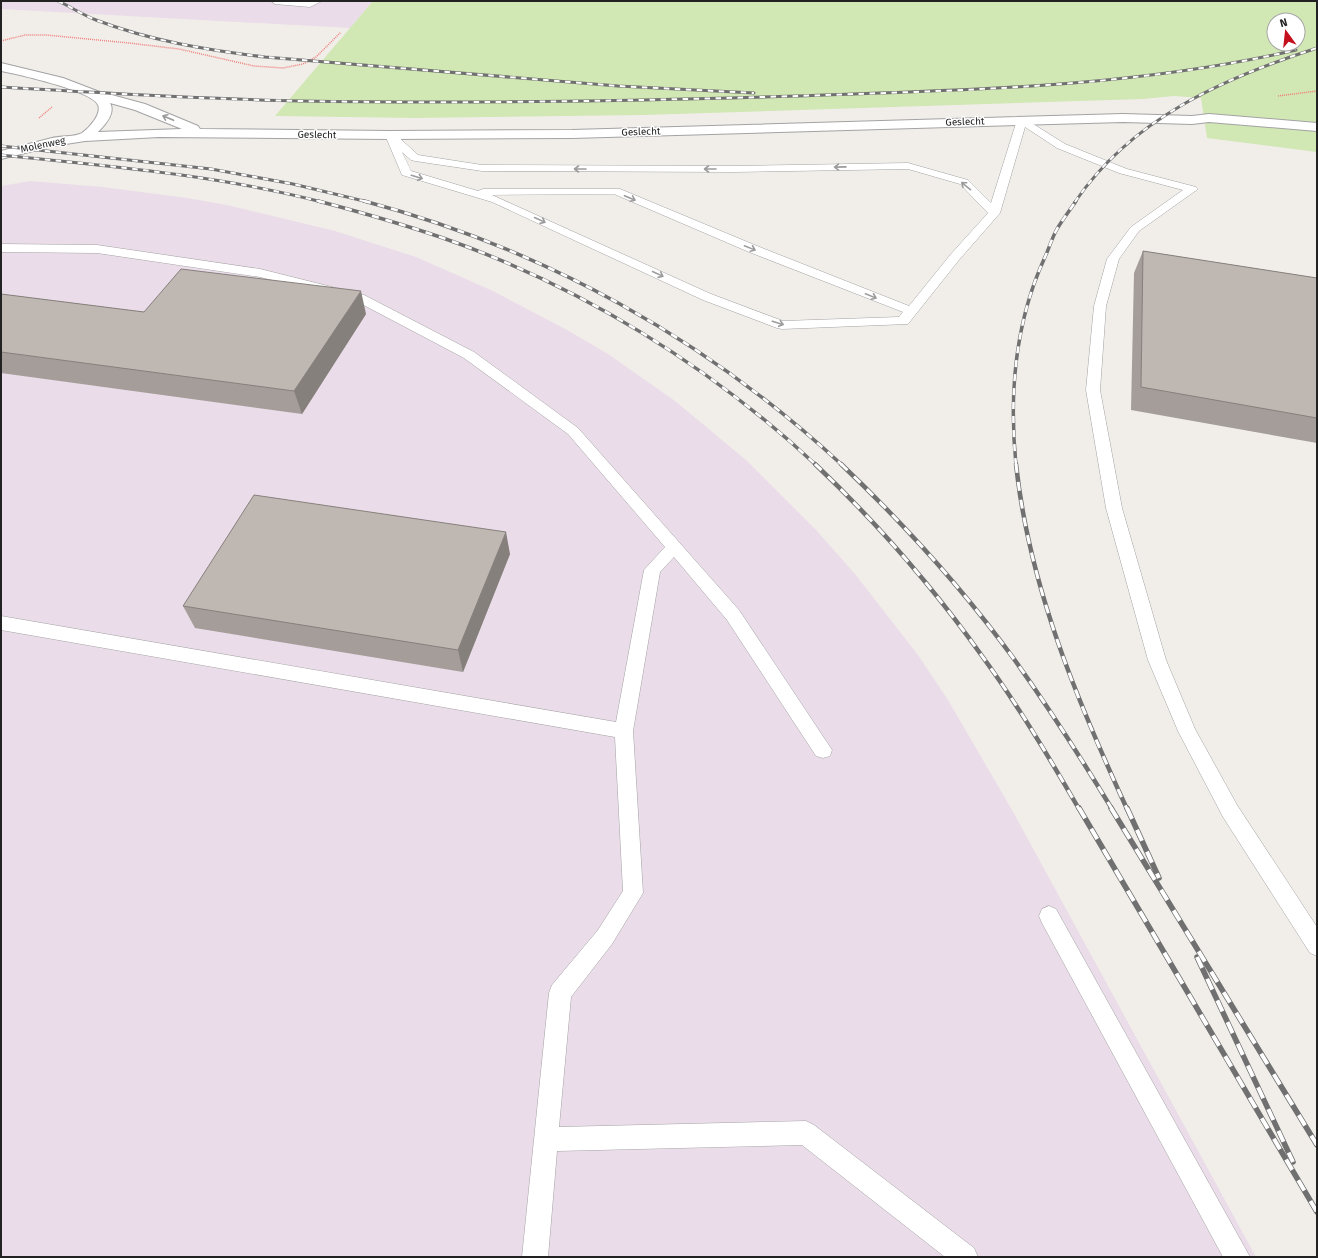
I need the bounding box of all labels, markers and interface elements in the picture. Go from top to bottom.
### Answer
north arrow [1266,12,1306,52]
text: N [1278,16,1289,30]
one-way arrow [162,114,174,121]
street label: Geslecht [945,115,985,129]
street label: Geslecht [621,125,661,139]
street label: Geslecht [297,129,337,141]
street label: Molenweg [19,134,67,156]
one-way arrow [834,163,847,171]
one-way arrow [574,165,587,173]
one-way arrow [704,165,717,173]
one-way arrow [411,174,424,181]
one-way arrow [961,181,972,190]
one-way arrow [624,194,636,202]
one-way arrow [533,217,545,224]
one-way arrow [744,245,756,252]
one-way arrow [651,271,663,279]
one-way arrow [865,292,877,300]
one-way arrow [771,320,784,327]

